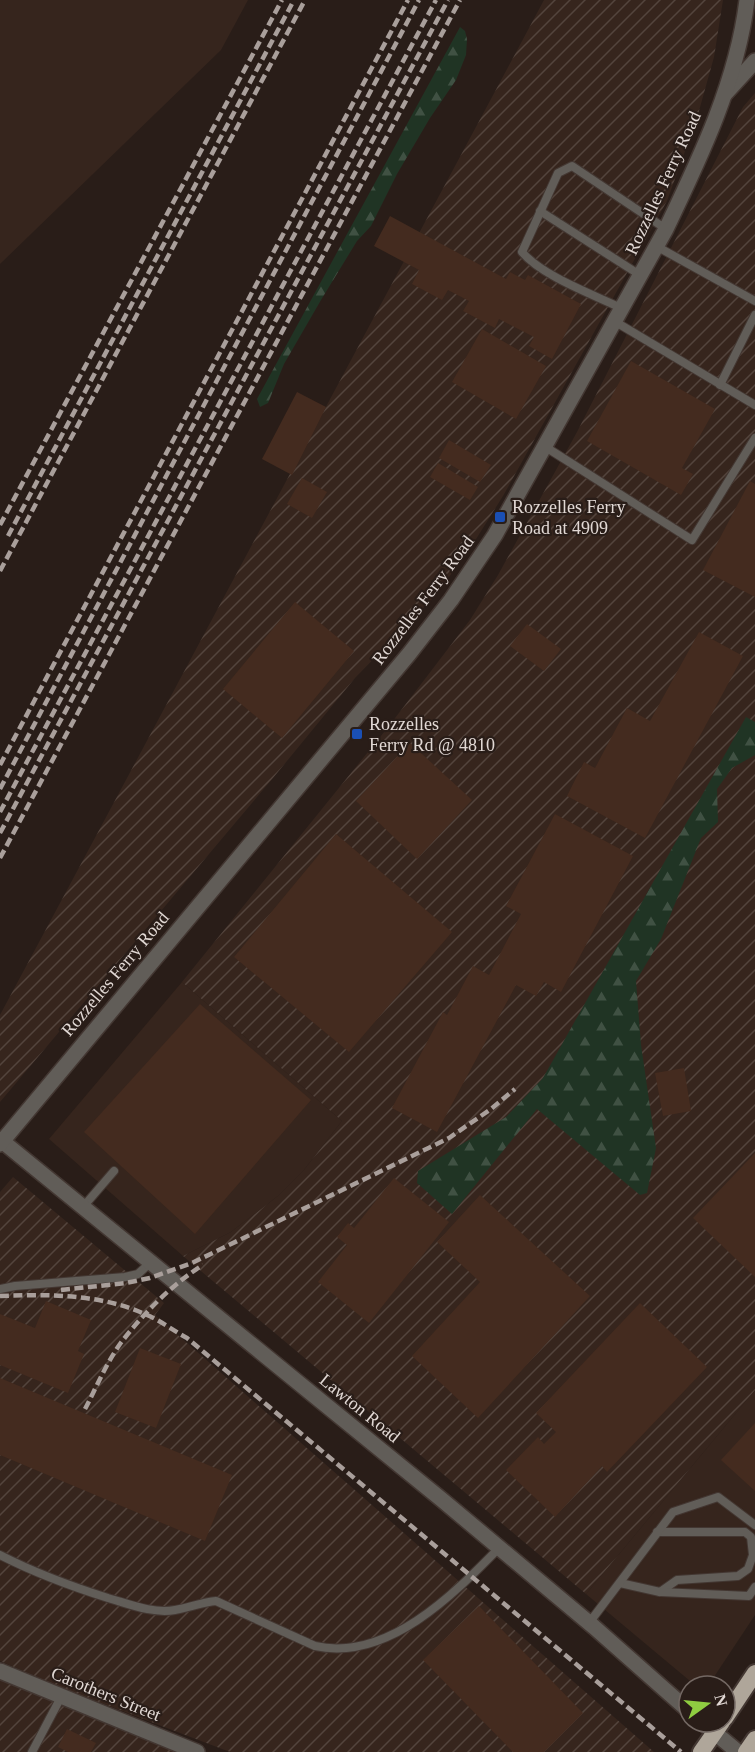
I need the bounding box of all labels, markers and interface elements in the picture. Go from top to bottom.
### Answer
street label: Rozzelles Ferry Road [621,108,705,258]
place label: Rozzelles Ferry Road at 4909 [512,497,625,538]
marker: Rozzelles Ferry Road at 4909 [493,510,507,524]
street label: Rozzelles Ferry Road [368,532,478,668]
place label: Rozzelles Ferry Rd @ 4810 [369,714,495,755]
marker: Rozzelles Ferry Rd @ 4810 [350,727,364,741]
street label: Rozzelles Ferry Road [57,908,173,1040]
street label: Lawton Road [316,1370,404,1446]
street label: Carothers Street [48,1663,164,1725]
north arrow [677,1674,737,1734]
text: N [711,1692,731,1708]

